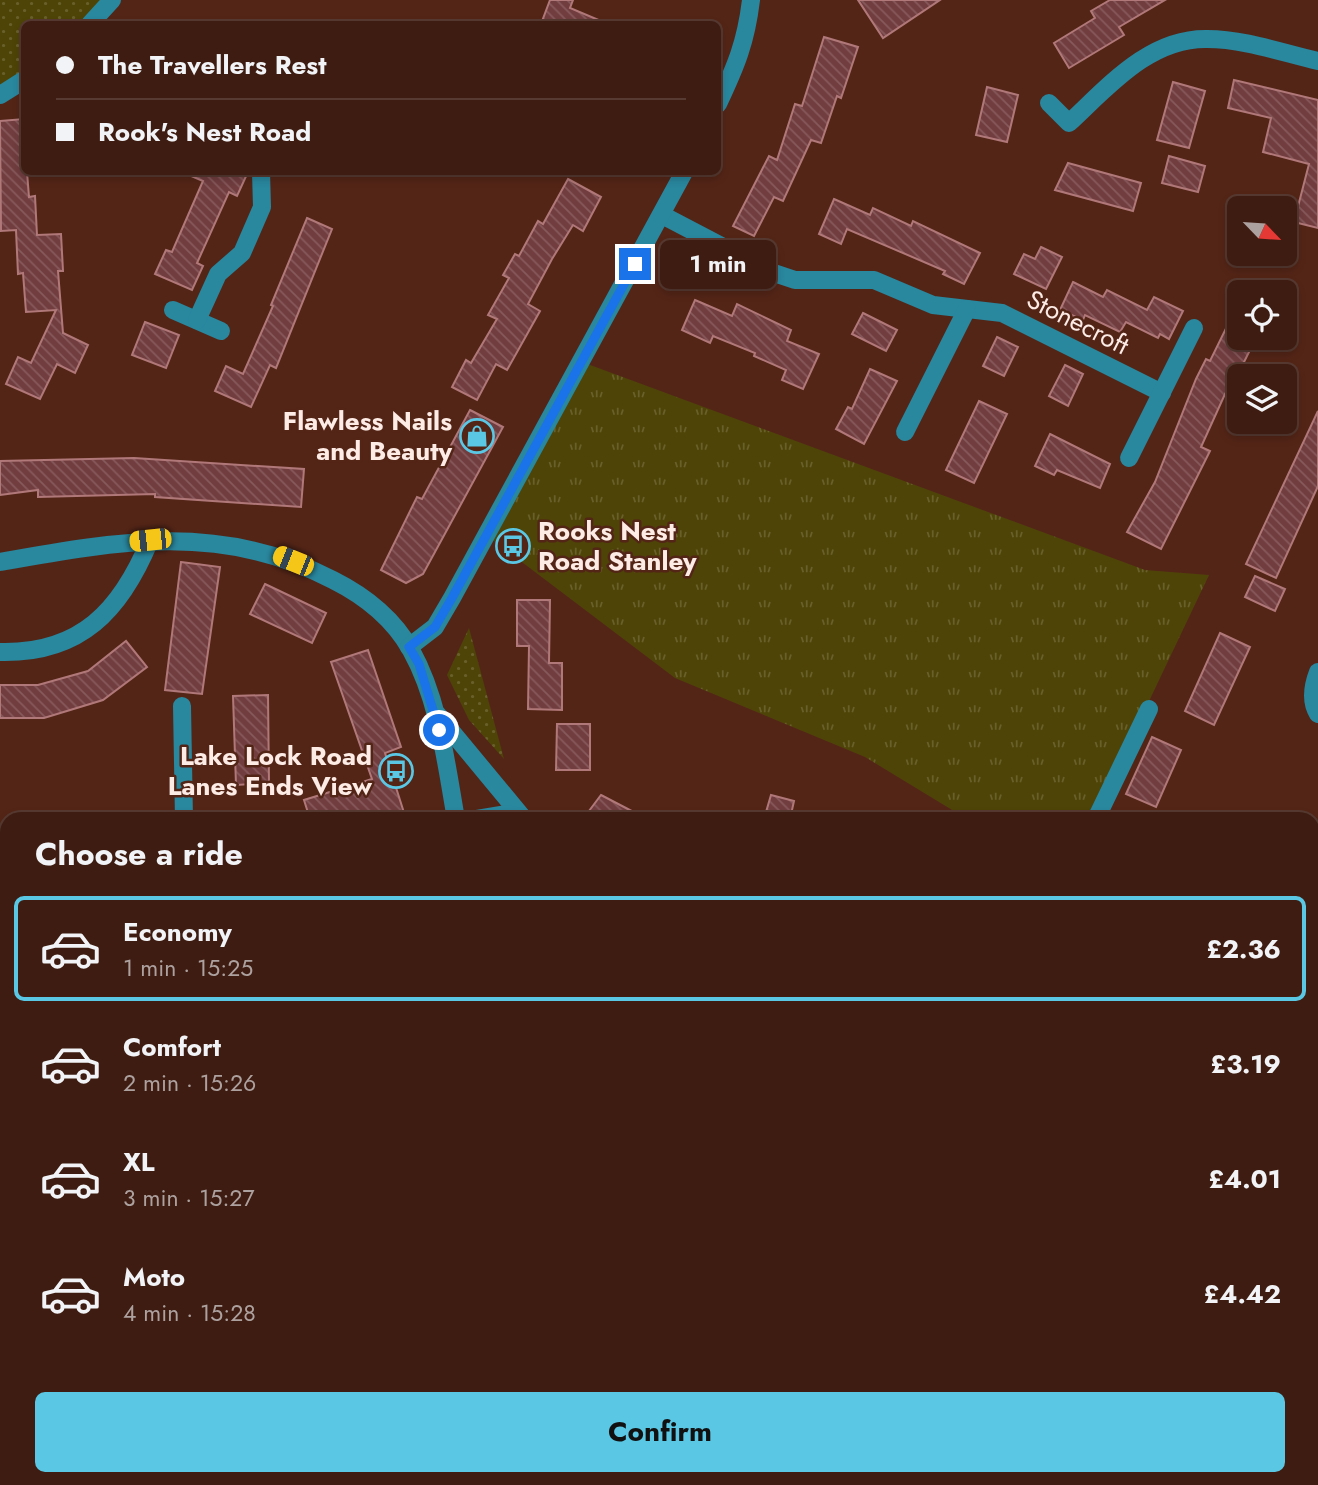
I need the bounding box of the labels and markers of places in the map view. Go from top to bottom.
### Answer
place label: Flawless Nails and Beauty [283,402,452,470]
shop icon: Flawless Nails and Beauty [458,417,496,455]
place label: Rooks Nest Road Stanley [538,512,697,580]
bus stop icon: Rooks Nest Road Stanley [494,527,532,565]
place label: Lake Lock Road Lanes Ends View [168,737,372,805]
bus stop icon: Lake Lock Road Lanes Ends View [377,752,415,790]

